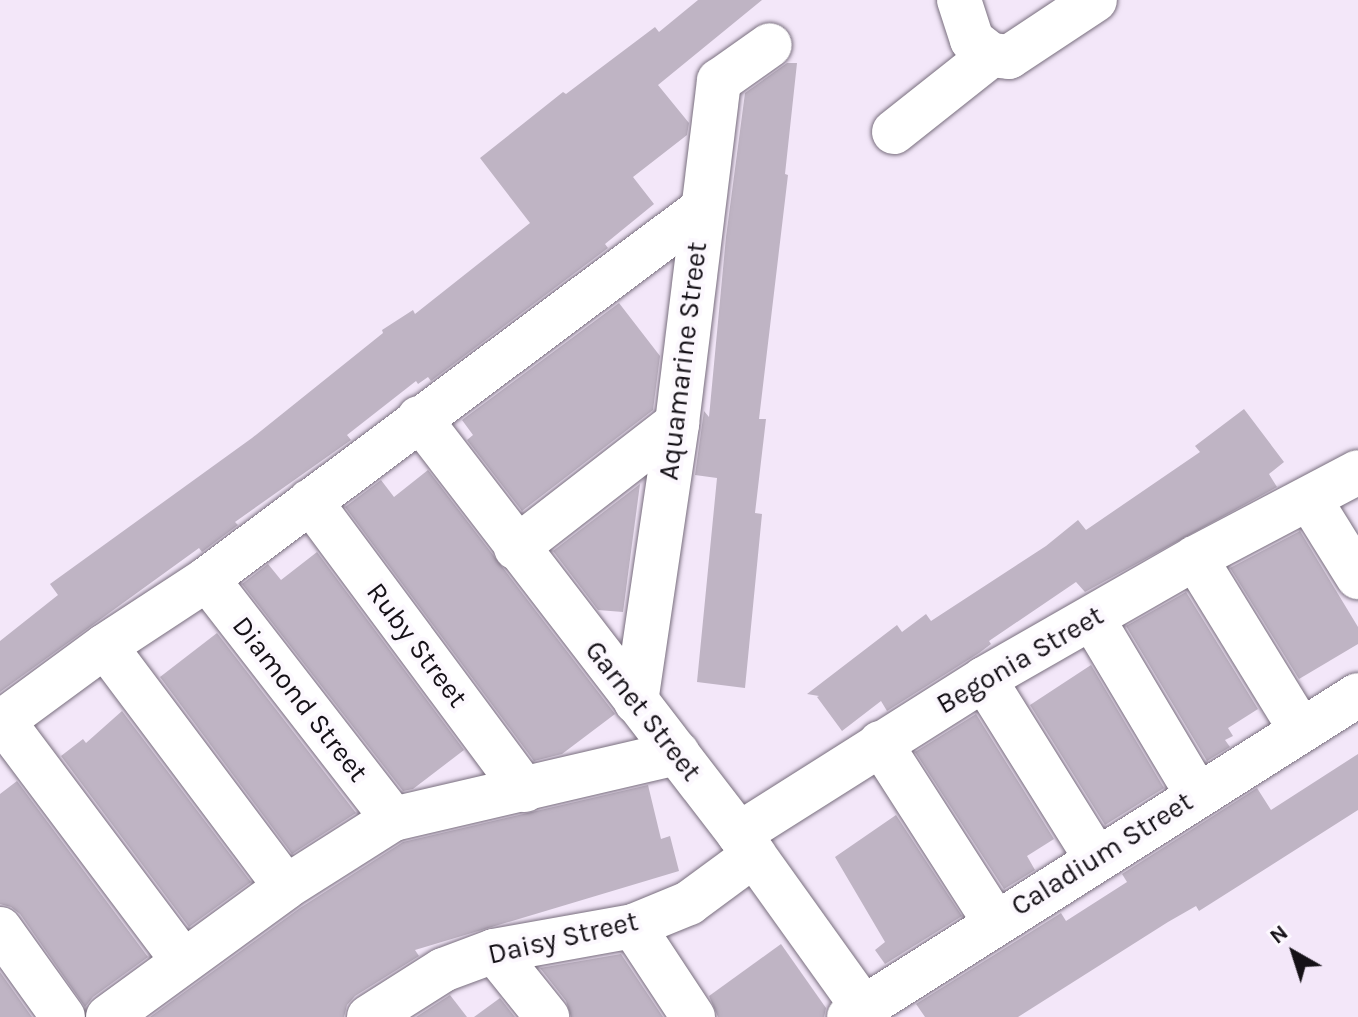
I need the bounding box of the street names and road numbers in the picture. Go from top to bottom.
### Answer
street label: Aquamarine Street [652,240,714,482]
street label: Ruby Street [359,576,475,714]
street label: Begonia Street [931,599,1109,721]
street label: Diamond Street [225,610,375,788]
street label: Garnet Street [578,634,708,788]
street label: Caladium Street [1005,785,1199,923]
street label: Daisy Street [485,904,641,972]

